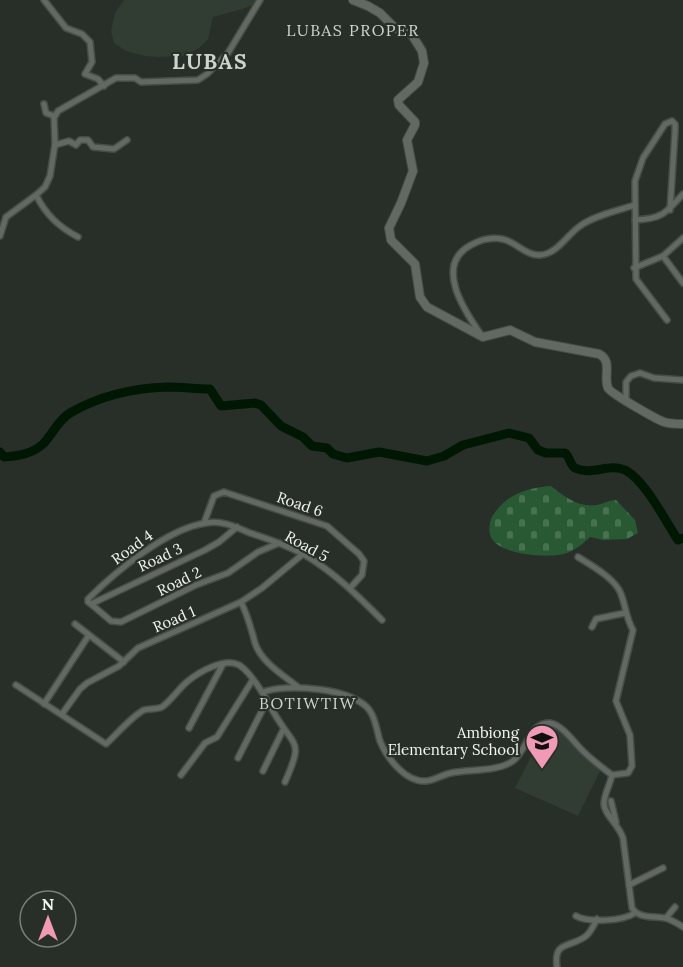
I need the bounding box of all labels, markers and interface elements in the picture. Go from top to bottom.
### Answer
district label: LUBAS PROPER [286,20,420,40]
district label: LUBAS [172,48,248,75]
street label: Road 6 [274,487,326,521]
street label: Road 4 [107,526,157,568]
street label: Road 5 [282,526,332,566]
street label: Road 3 [135,538,185,576]
street label: Road 2 [154,562,204,600]
street label: Road 1 [150,602,198,636]
district label: BOTIWTIW [259,693,357,713]
place label: Ambiong Elementary School [388,723,520,759]
school or university icon: Ambiong Elementary School [524,723,560,770]
north arrow [18,889,78,949]
text: N [42,894,54,914]

